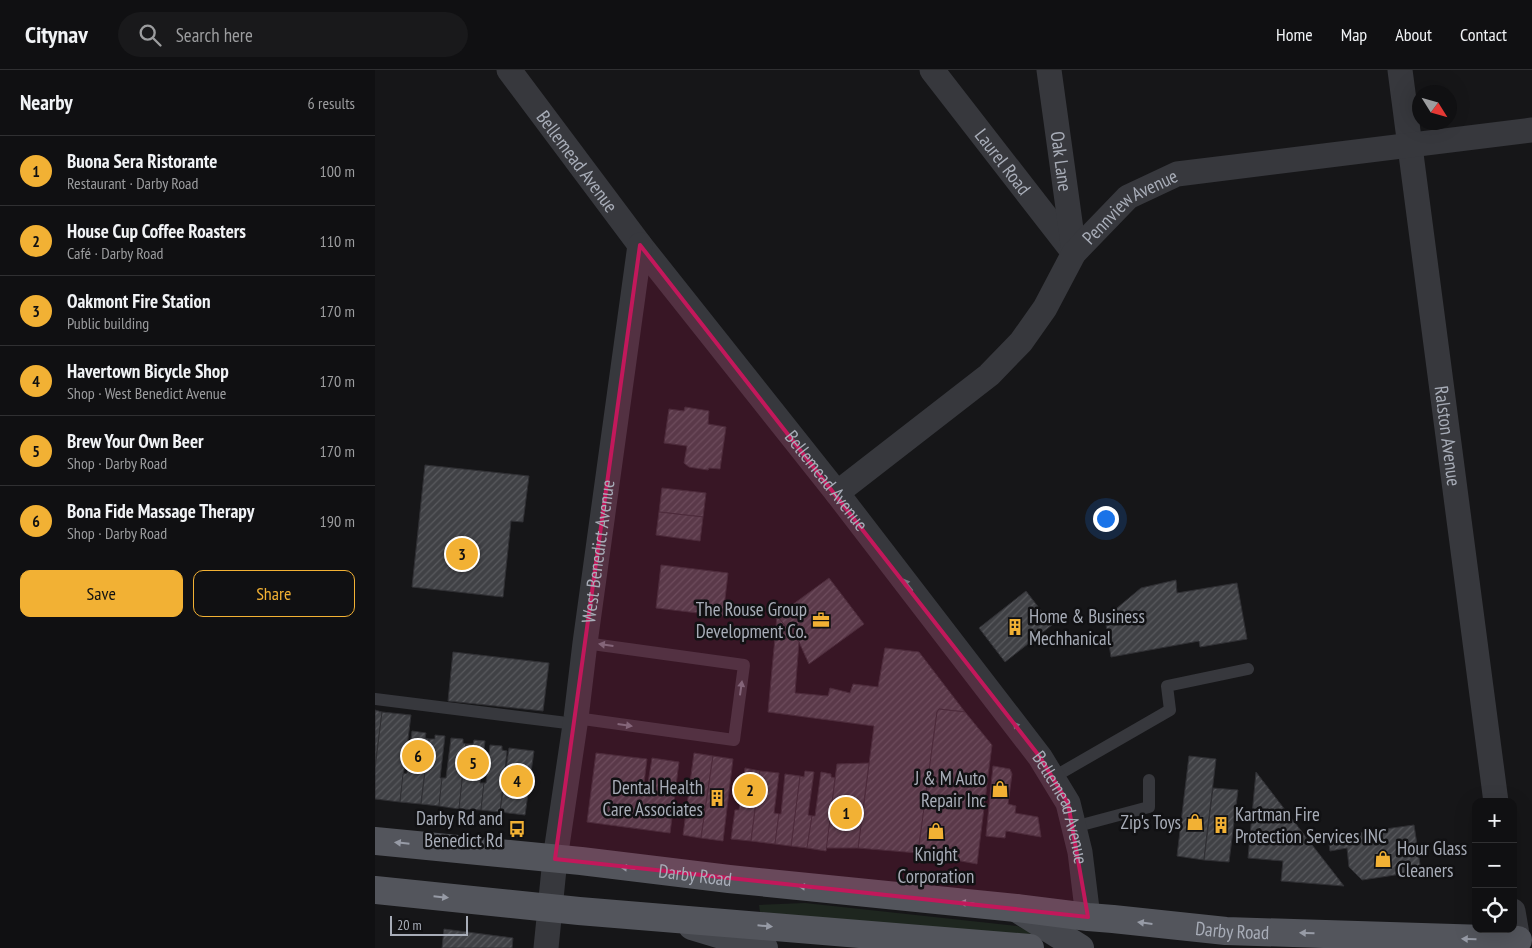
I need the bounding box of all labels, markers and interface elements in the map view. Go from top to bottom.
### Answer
search box [118,12,468,57]
text: Citynav [25,19,88,50]
icon: search [136,21,164,49]
text: Search here [176,23,253,47]
text: Home [1276,23,1313,46]
text: Map [1341,23,1367,46]
text: About [1395,23,1432,46]
text: Contact [1460,23,1507,46]
north arrow [1412,85,1457,130]
text: Nearby [20,89,73,116]
text: 6 results [308,93,355,113]
street label: Bellemead Avenue [531,106,623,217]
street label: Laurel Road [970,124,1036,200]
street label: Oak Lane [1046,130,1078,193]
text: Buona Sera Ristorante [67,149,217,173]
text: 1 [32,161,40,181]
text: 100 m [320,161,355,181]
street label: Pennview Avenue [1077,163,1181,249]
text: Restaurant · Darby Road [67,173,198,193]
text: House Cup Coffee Roasters [67,219,246,243]
text: 2 [32,231,40,251]
text: 110 m [320,231,355,251]
text: Café · Darby Road [67,243,164,263]
text: Oakmont Fire Station [67,289,211,313]
text: 3 [32,301,40,321]
text: 170 m [320,301,355,321]
text: Public building [67,313,149,333]
text: Havertown Bicycle Shop [67,359,229,383]
text: 4 [32,371,40,391]
text: 170 m [320,371,355,391]
text: Shop · West Benedict Avenue [67,383,226,403]
street label: Ralston Avenue [1430,384,1466,488]
street label: Bellemead Avenue [780,425,874,536]
text: Brew Your Own Beer [67,429,204,453]
text: 5 [32,441,40,461]
text: 170 m [320,441,355,461]
text: Shop · Darby Road [67,453,167,473]
street label: West Benedict Avenue [576,478,619,625]
text: Bona Fide Massage Therapy [67,499,254,523]
your location [1093,506,1119,532]
text: 6 [32,511,40,531]
text: 190 m [320,511,355,531]
text: Shop · Darby Road [67,523,167,543]
pin: 3 [446,535,478,573]
button: Save [20,570,183,617]
button: Share [193,570,355,617]
one-way arrow [903,579,914,592]
place label: The Rouse Group Development Co. [696,597,807,643]
place label: Home & Business Mechhanical [1029,604,1145,650]
office icon: The Rouse Group Development Co. [811,610,831,630]
building icon: Home & Business Mechhanical [1005,617,1025,637]
one-way arrow [597,641,613,649]
one-way arrow [737,679,745,695]
one-way arrow [617,721,633,729]
one-way arrow [1013,721,1023,735]
pin: 6 [402,737,434,775]
pin: 5 [457,744,489,782]
street label: Bellemead Avenue [1027,746,1093,865]
pin: 4 [501,762,533,800]
place label: J & M Auto Repair Inc [914,766,986,812]
pin: 2 [734,771,766,809]
place label: Dental Health Care Associates [603,775,703,821]
shop icon: J & M Auto Repair Inc [990,779,1010,799]
building icon: Dental Health Care Associates [707,788,727,808]
pin: 1 [830,794,862,832]
map controls [1472,798,1517,933]
button: + [1472,798,1517,843]
place label: Kartman Fire Protection Services INC [1235,802,1387,848]
place label: Darby Rd and Benedict Rd [416,806,503,852]
place label: Zip's Toys [1121,810,1181,834]
shop icon: Zip's Toys [1185,812,1205,832]
building icon: Kartman Fire Protection Services INC [1211,815,1231,835]
bus stop icon: Darby Rd and Benedict Rd [507,819,527,839]
shop icon: Knight Corporation [926,821,946,841]
place label: Hour Glass Cleaners [1397,836,1467,882]
one-way arrow [394,839,410,847]
place label: Knight Corporation [898,842,974,888]
button: − [1472,843,1517,888]
shop icon: Hour Glass Cleaners [1373,849,1393,869]
street label: Darby Road [657,859,733,891]
one-way arrow [620,864,636,872]
one-way arrow [797,883,813,891]
button: locate [1472,888,1517,933]
one-way arrow [433,893,449,901]
one-way arrow [959,899,975,907]
scale bar [390,913,467,936]
text: 20 m [397,916,422,934]
street label: Darby Road [1194,916,1270,944]
one-way arrow [1136,919,1152,927]
one-way arrow [757,923,773,931]
one-way arrow [1298,929,1314,937]
one-way arrow [1461,934,1477,942]

